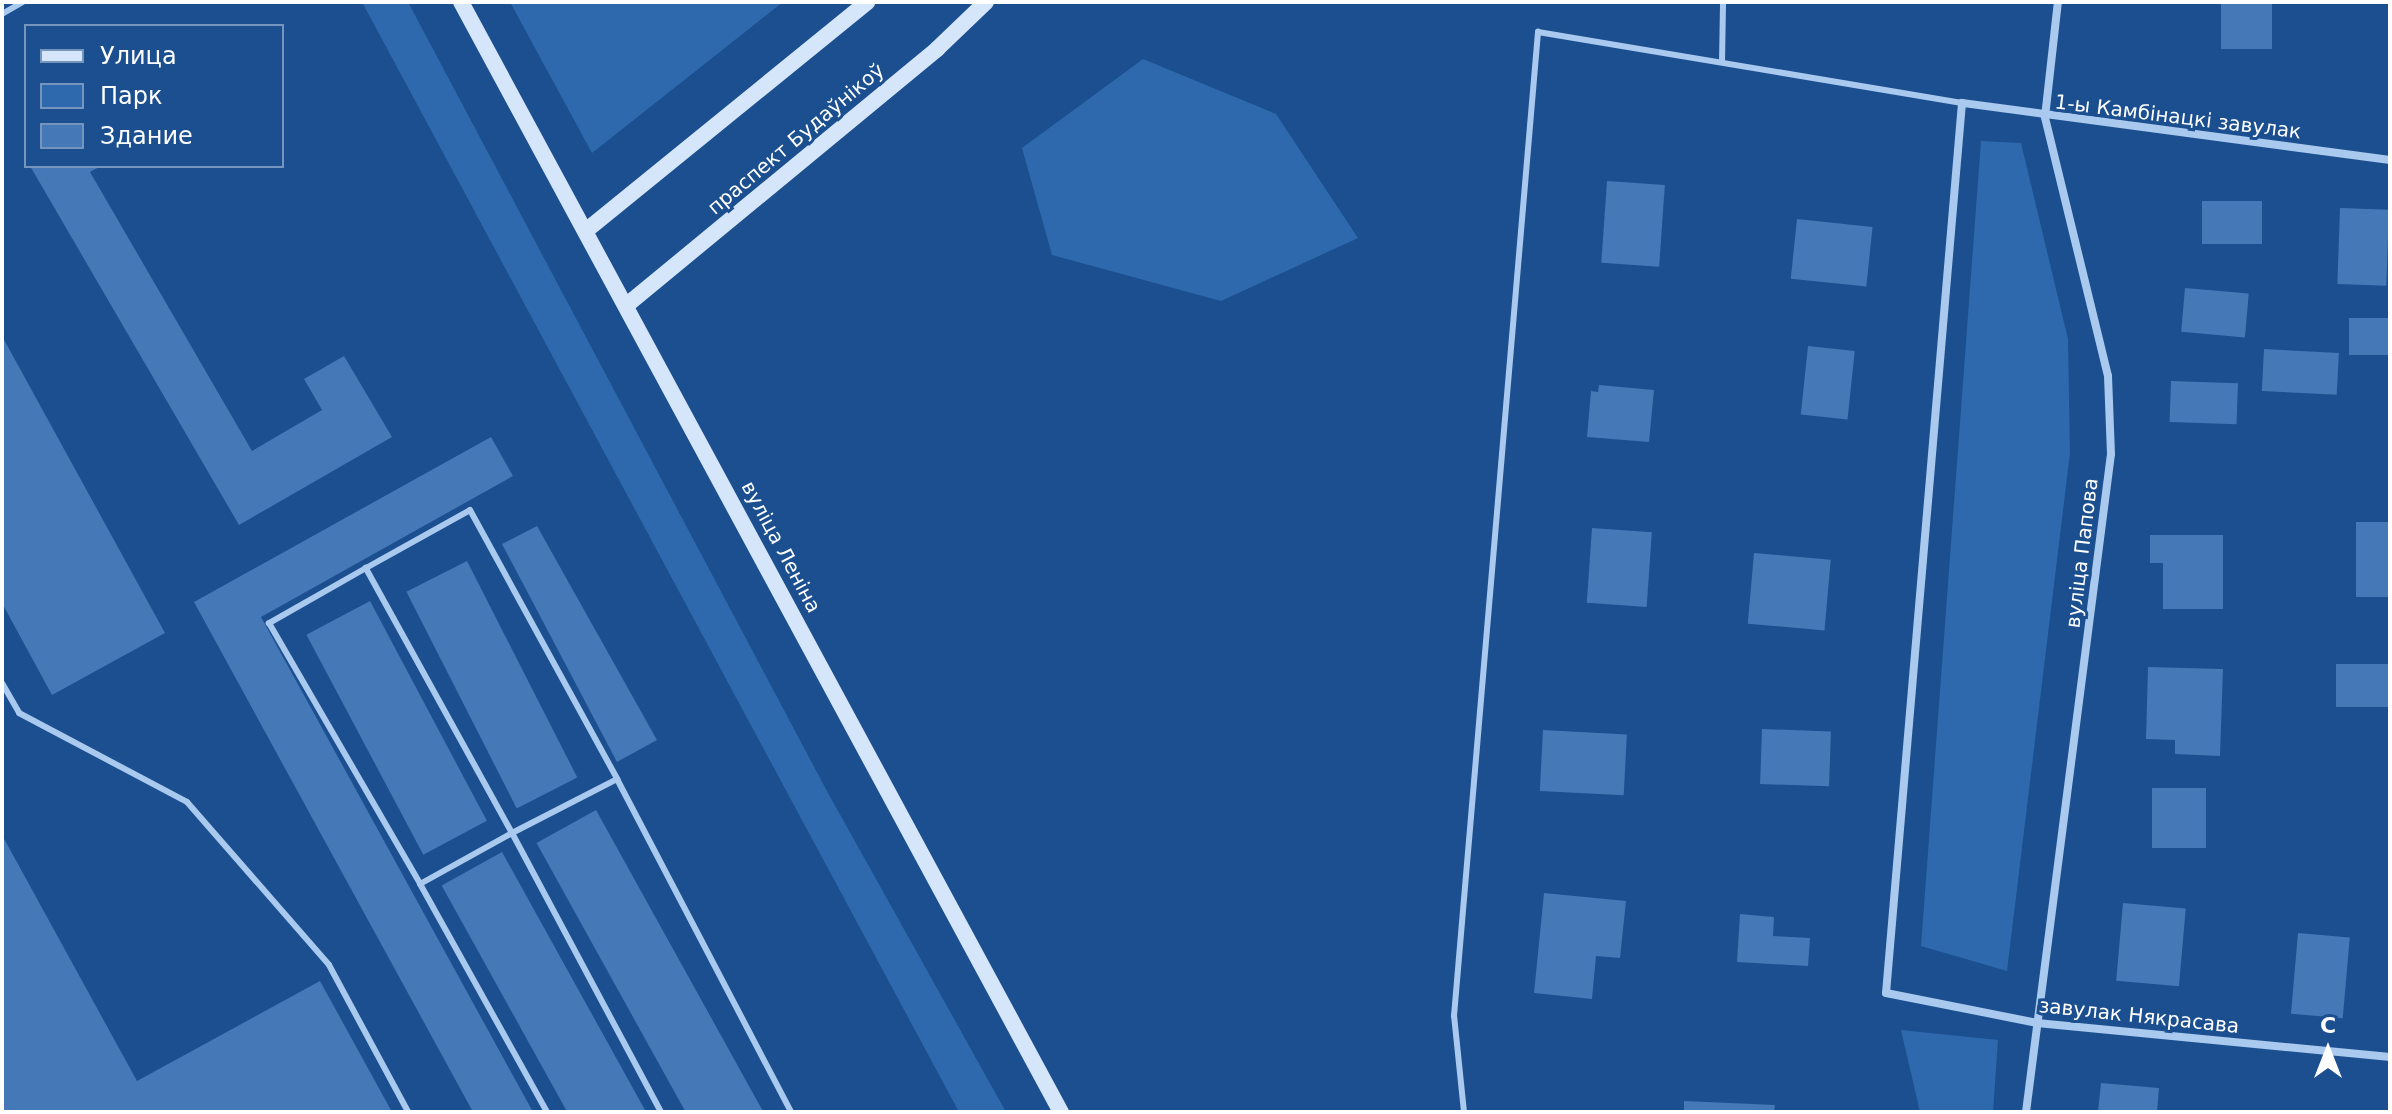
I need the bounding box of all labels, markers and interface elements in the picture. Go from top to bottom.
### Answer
legend [24,24,284,168]
text: Улица [100,42,177,70]
street label: праспект Будаўнікоў [703,58,889,220]
text: Парк [100,82,162,110]
street label: 1-ы Камбінацкі завулак [2053,90,2303,144]
text: Здание [100,122,193,150]
street label: вуліца Леніна [736,477,826,617]
street label: вуліца Папова [2061,477,2103,629]
street label: завулак Някрасава [2038,994,2240,1038]
north arrow [2288,1010,2368,1090]
text: С [2320,1013,2336,1038]

